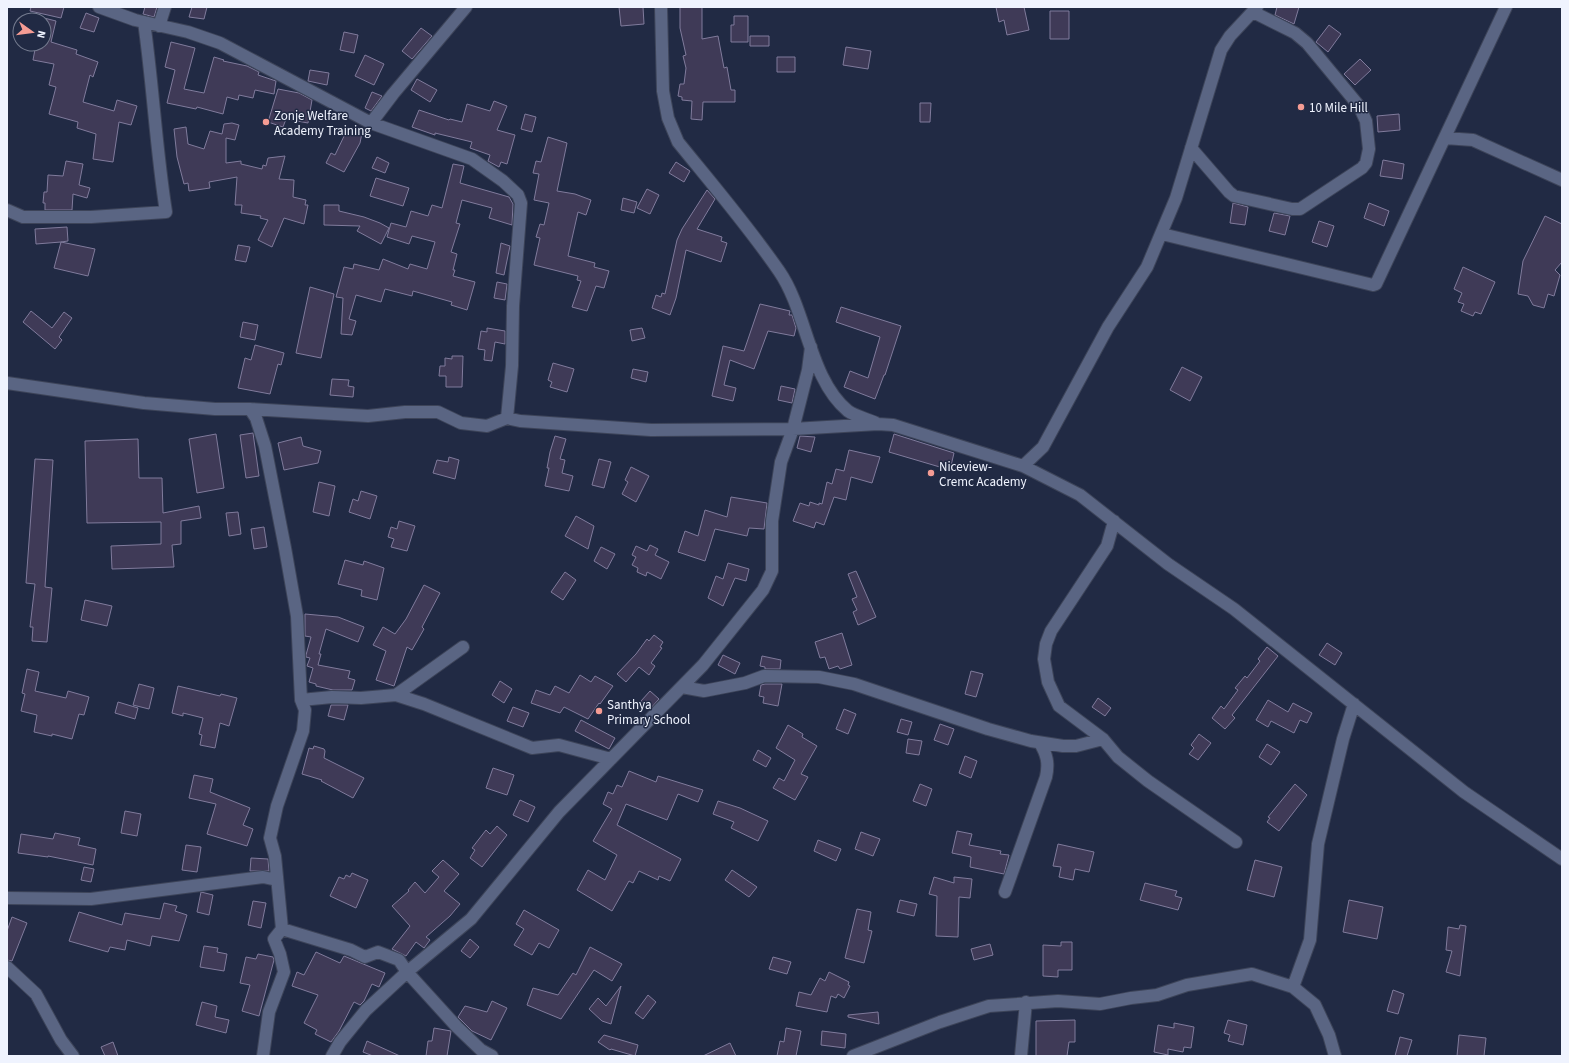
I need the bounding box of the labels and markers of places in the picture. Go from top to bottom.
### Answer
place label: 10 Mile Hill [1309,99,1368,117]
marker: 10 Mile Hill [1296,102,1306,112]
place label: Zonje Welfare Academy Training [274,107,371,140]
marker: Zonje Welfare Academy Training [261,117,271,127]
place label: Niceview- Cremc Academy [939,458,1026,491]
marker: Niceview- Cremc Academy [926,468,936,478]
place label: Santhya Primary School [607,696,690,729]
marker: Santhya Primary School [594,706,604,716]

